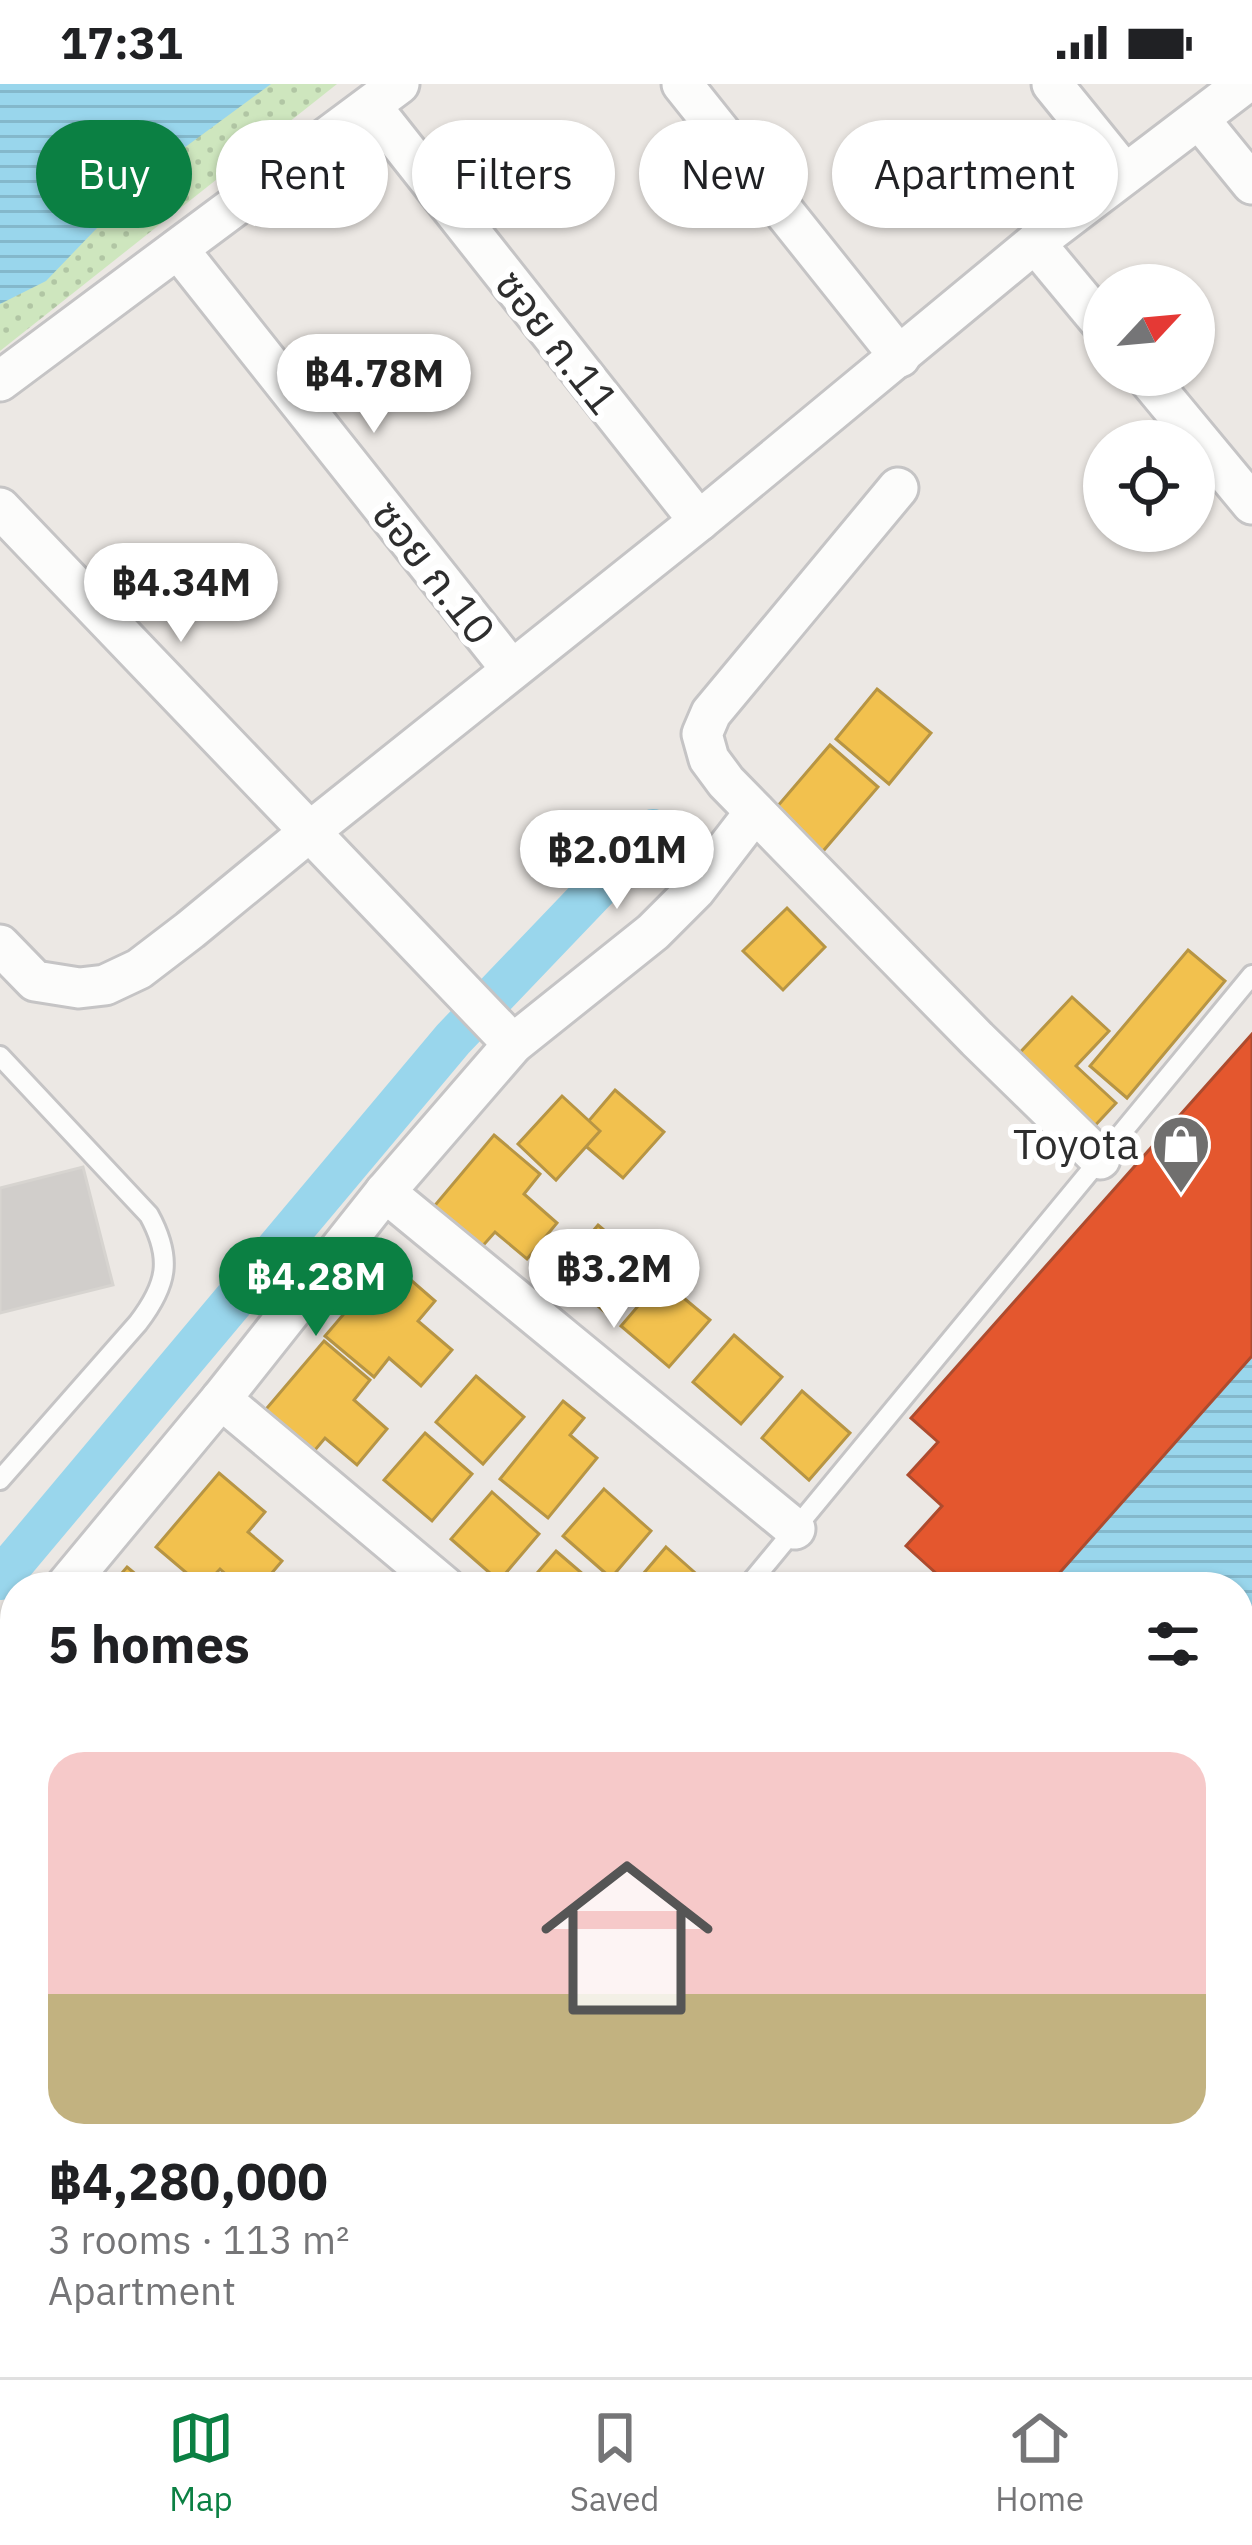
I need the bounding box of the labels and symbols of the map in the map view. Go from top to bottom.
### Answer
street label: ซอย ก.11 [484,258,631,425]
north arrow [1083,264,1215,396]
pin: ฿4.78M [276,334,472,436]
street label: ซอย ก.10 [361,488,508,655]
pin: ฿4.34M [83,543,279,645]
pin: ฿2.01M [519,810,715,912]
shop icon: Toyota [1150,1113,1212,1195]
place label: Toyota [1013,1116,1139,1171]
pin: ฿3.2M [530,1229,698,1331]
pin: ฿4.28M [218,1237,414,1339]

